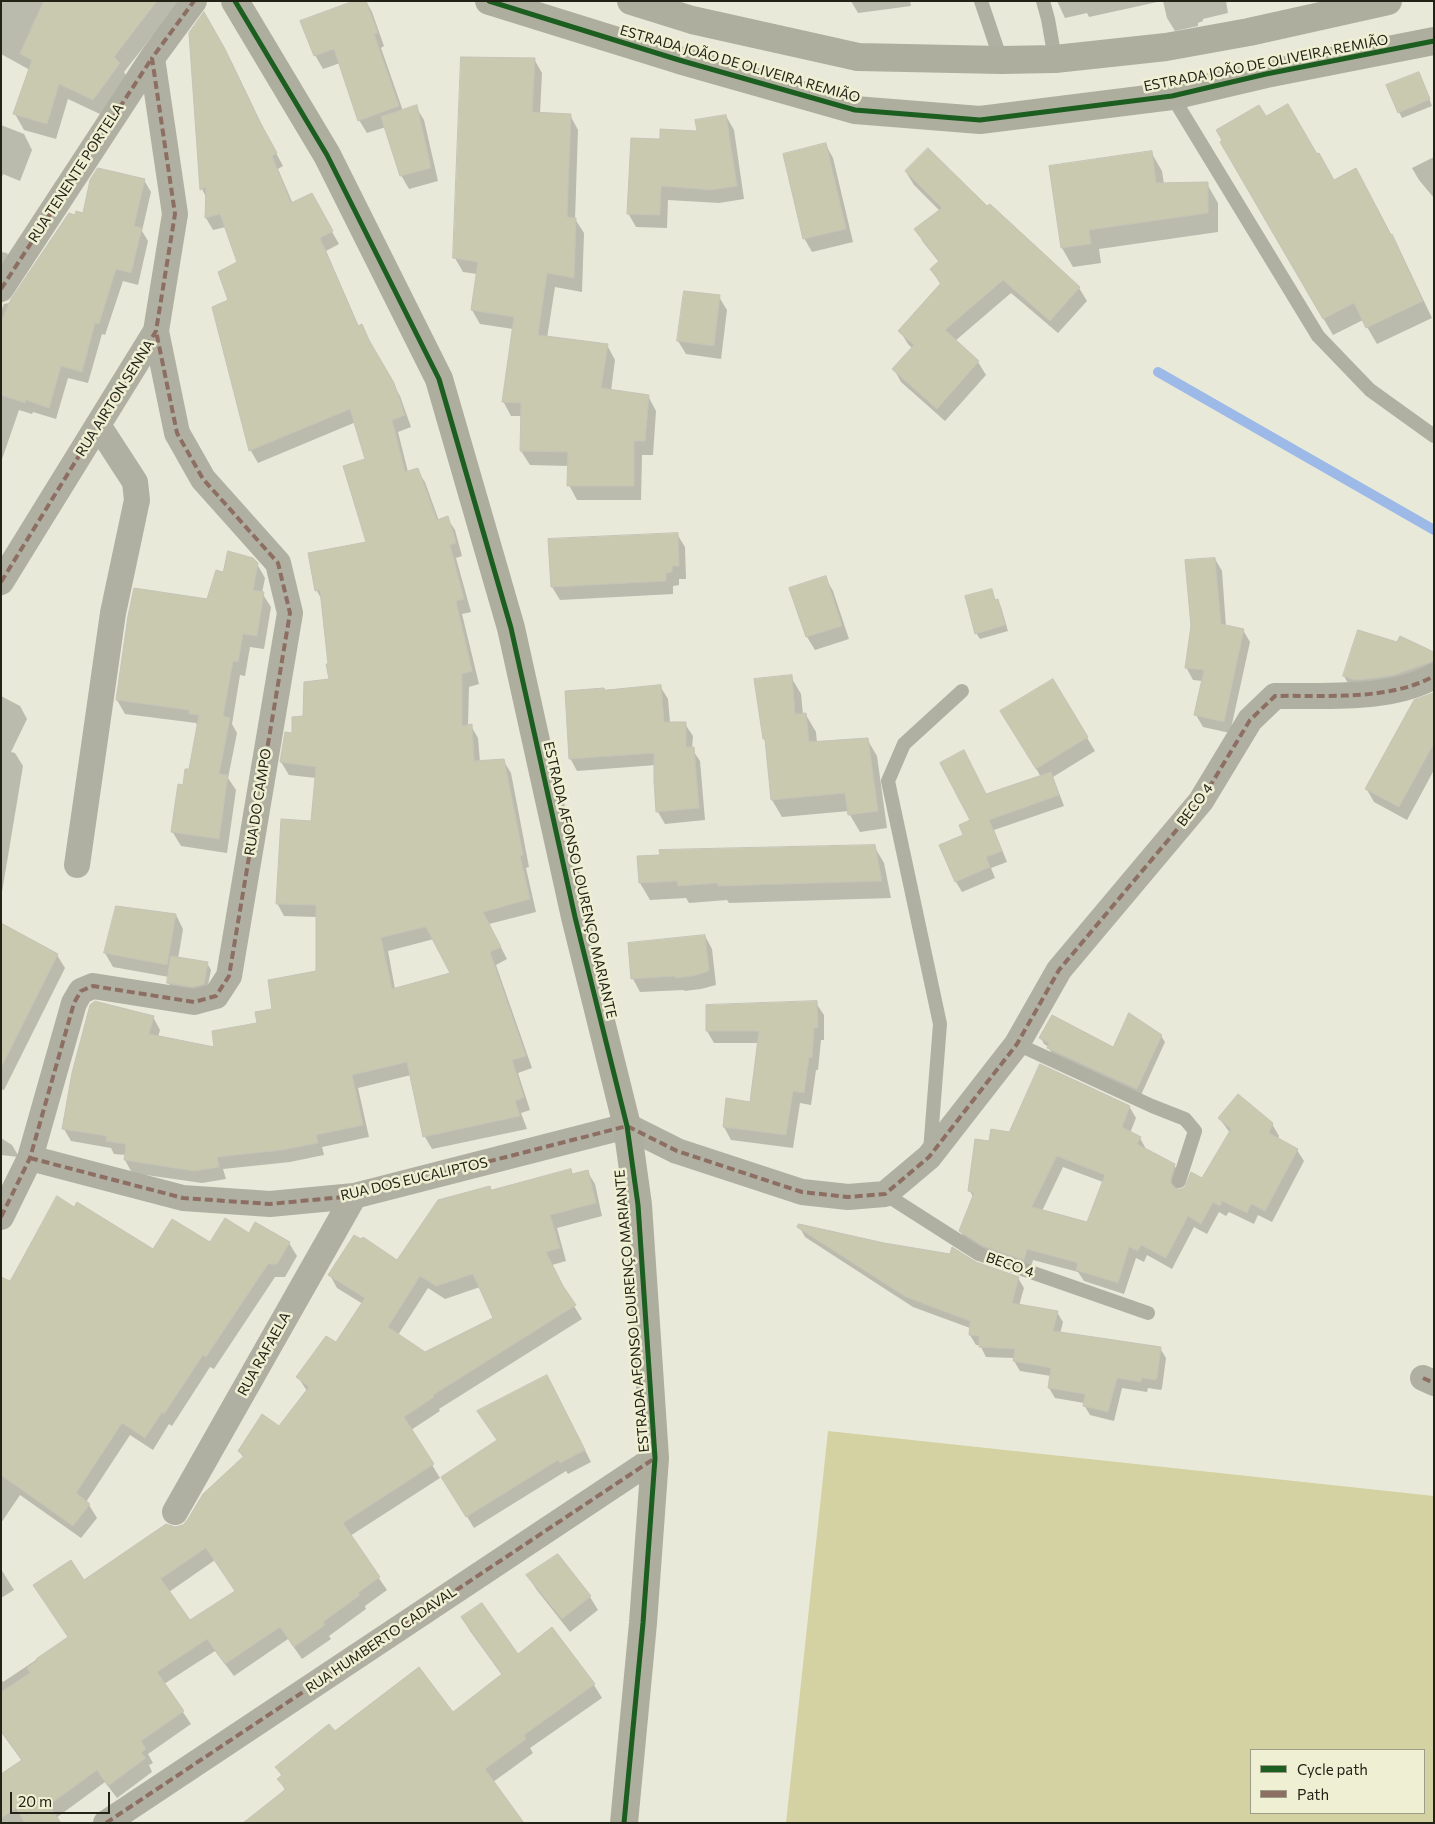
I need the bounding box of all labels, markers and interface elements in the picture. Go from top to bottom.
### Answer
street label: ESTRADA JOÃO DE OLIVEIRA REMIÃO [618,22,862,106]
street label: ESTRADA JOÃO DE OLIVEIRA REMIÃO [1142,31,1390,95]
street label: RUA TENENTE PORTELA [25,100,127,246]
street label: RUA AIRTON SENNA [72,337,158,459]
street label: ESTRADA AFONSO LOURENÇO MARIANTE [540,740,620,1020]
street label: RUA DO CAMPO [241,747,275,857]
street label: BECO 4 [1173,780,1217,830]
street label: RUA DOS EUCALIPTOS [339,1154,489,1204]
street label: ESTRADA AFONSO LOURENÇO MARIANTE [611,1169,653,1453]
street label: BECO 4 [984,1249,1036,1281]
street label: RUA RAFAELA [234,1309,294,1399]
street label: RUA HUMBERTO CADAVAL [302,1583,460,1697]
legend [1250,1749,1425,1814]
text: Cycle path [1297,1760,1368,1778]
scale bar [12,1782,112,1814]
text: Path [1297,1785,1329,1803]
text: 20 m [18,1792,52,1810]

